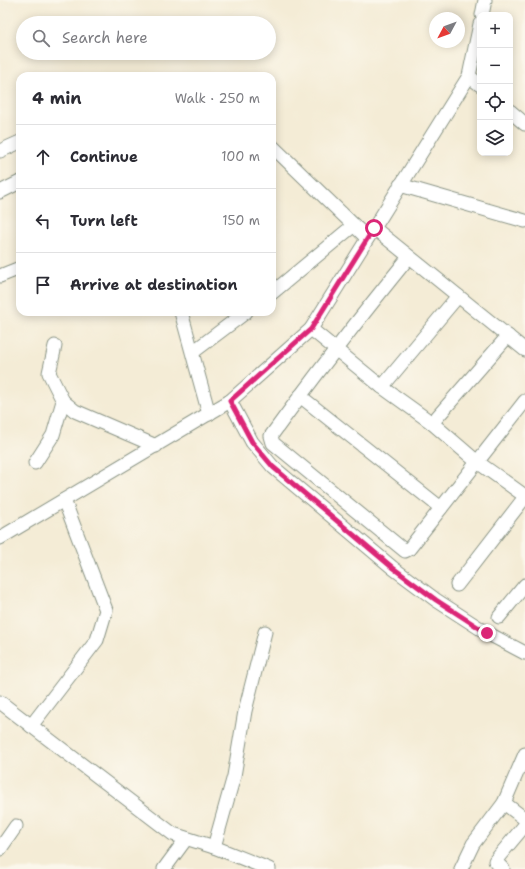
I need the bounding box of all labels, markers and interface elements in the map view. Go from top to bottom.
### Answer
north arrow [429,12,465,48]
map controls [477,12,513,156]
button: + [477,12,513,48]
search box [16,16,276,60]
icon: search [30,27,52,49]
text: Search here [62,28,148,48]
button: − [477,48,513,84]
button: locate [477,84,513,120]
text: 4 min [32,87,82,109]
text: Walk · 250 m [175,90,260,107]
button: layers [477,120,513,156]
icon: ahead [32,146,54,168]
text: Continue [70,147,138,167]
text: 100 m [221,148,260,165]
icon: left [32,210,54,232]
text: Turn left [70,211,138,231]
text: 150 m [222,212,260,229]
route start [365,219,383,237]
icon: arrive [32,274,54,296]
text: Arrive at destination [70,275,238,295]
route end [478,624,496,642]

